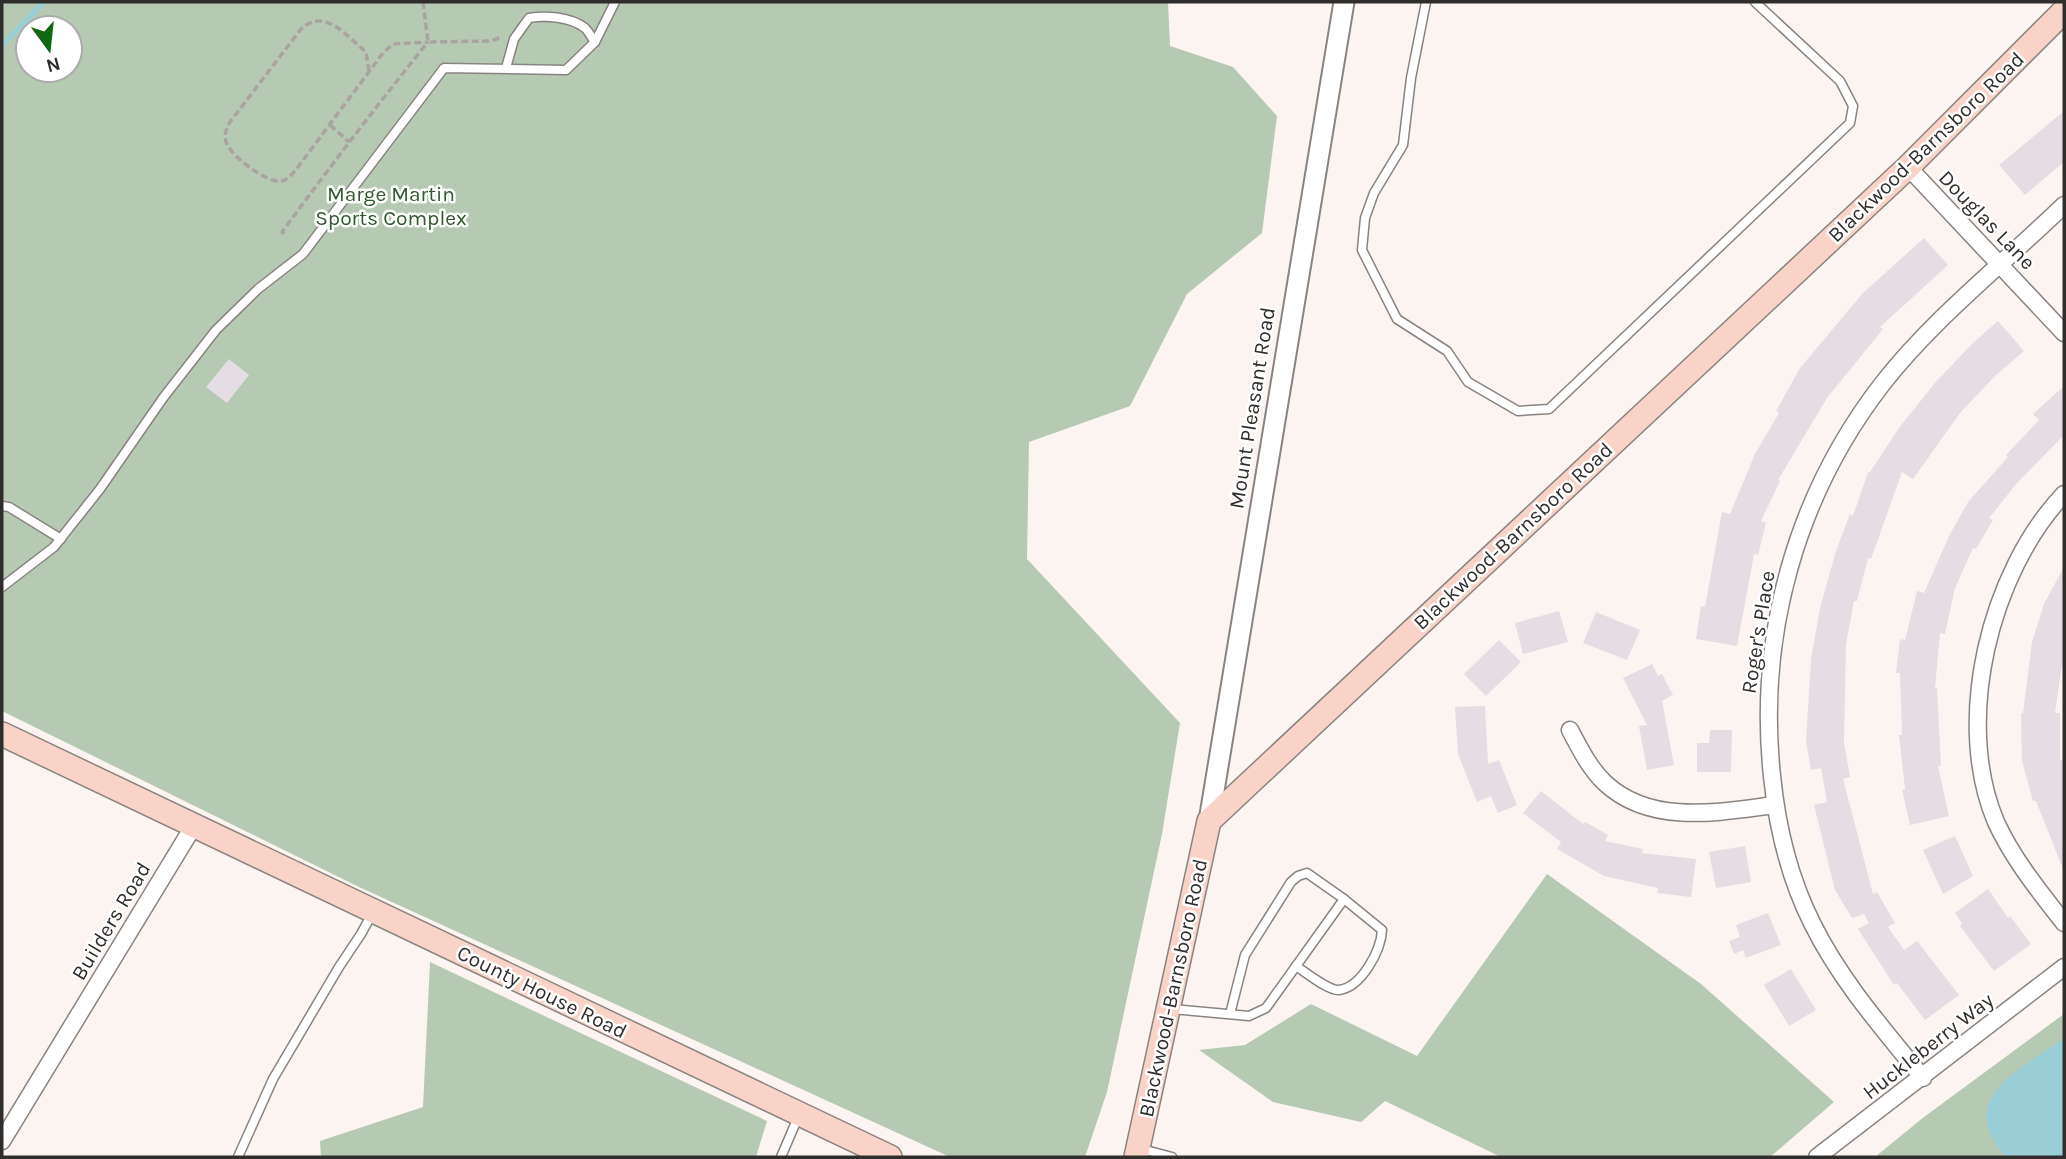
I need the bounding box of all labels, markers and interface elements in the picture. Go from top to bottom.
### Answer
north arrow [14,14,84,84]
street label: Blackwood-Barnsboro Road [1823,47,2029,247]
text: N [44,52,63,77]
street label: Douglas Lane [1934,166,2040,274]
park label: Marge Martin Sports Complex [315,182,467,230]
street label: Mount Pleasant Road [1224,305,1280,511]
street label: Blackwood-Barnsboro Road [1409,437,1617,635]
street label: Roger's Place [1736,569,1780,695]
street label: Blackwood-Barnsboro Road [1134,857,1212,1119]
street label: Builders Road [66,858,156,984]
street label: County House Road [453,940,631,1044]
street label: Huckleberry Way [1858,988,1998,1104]

